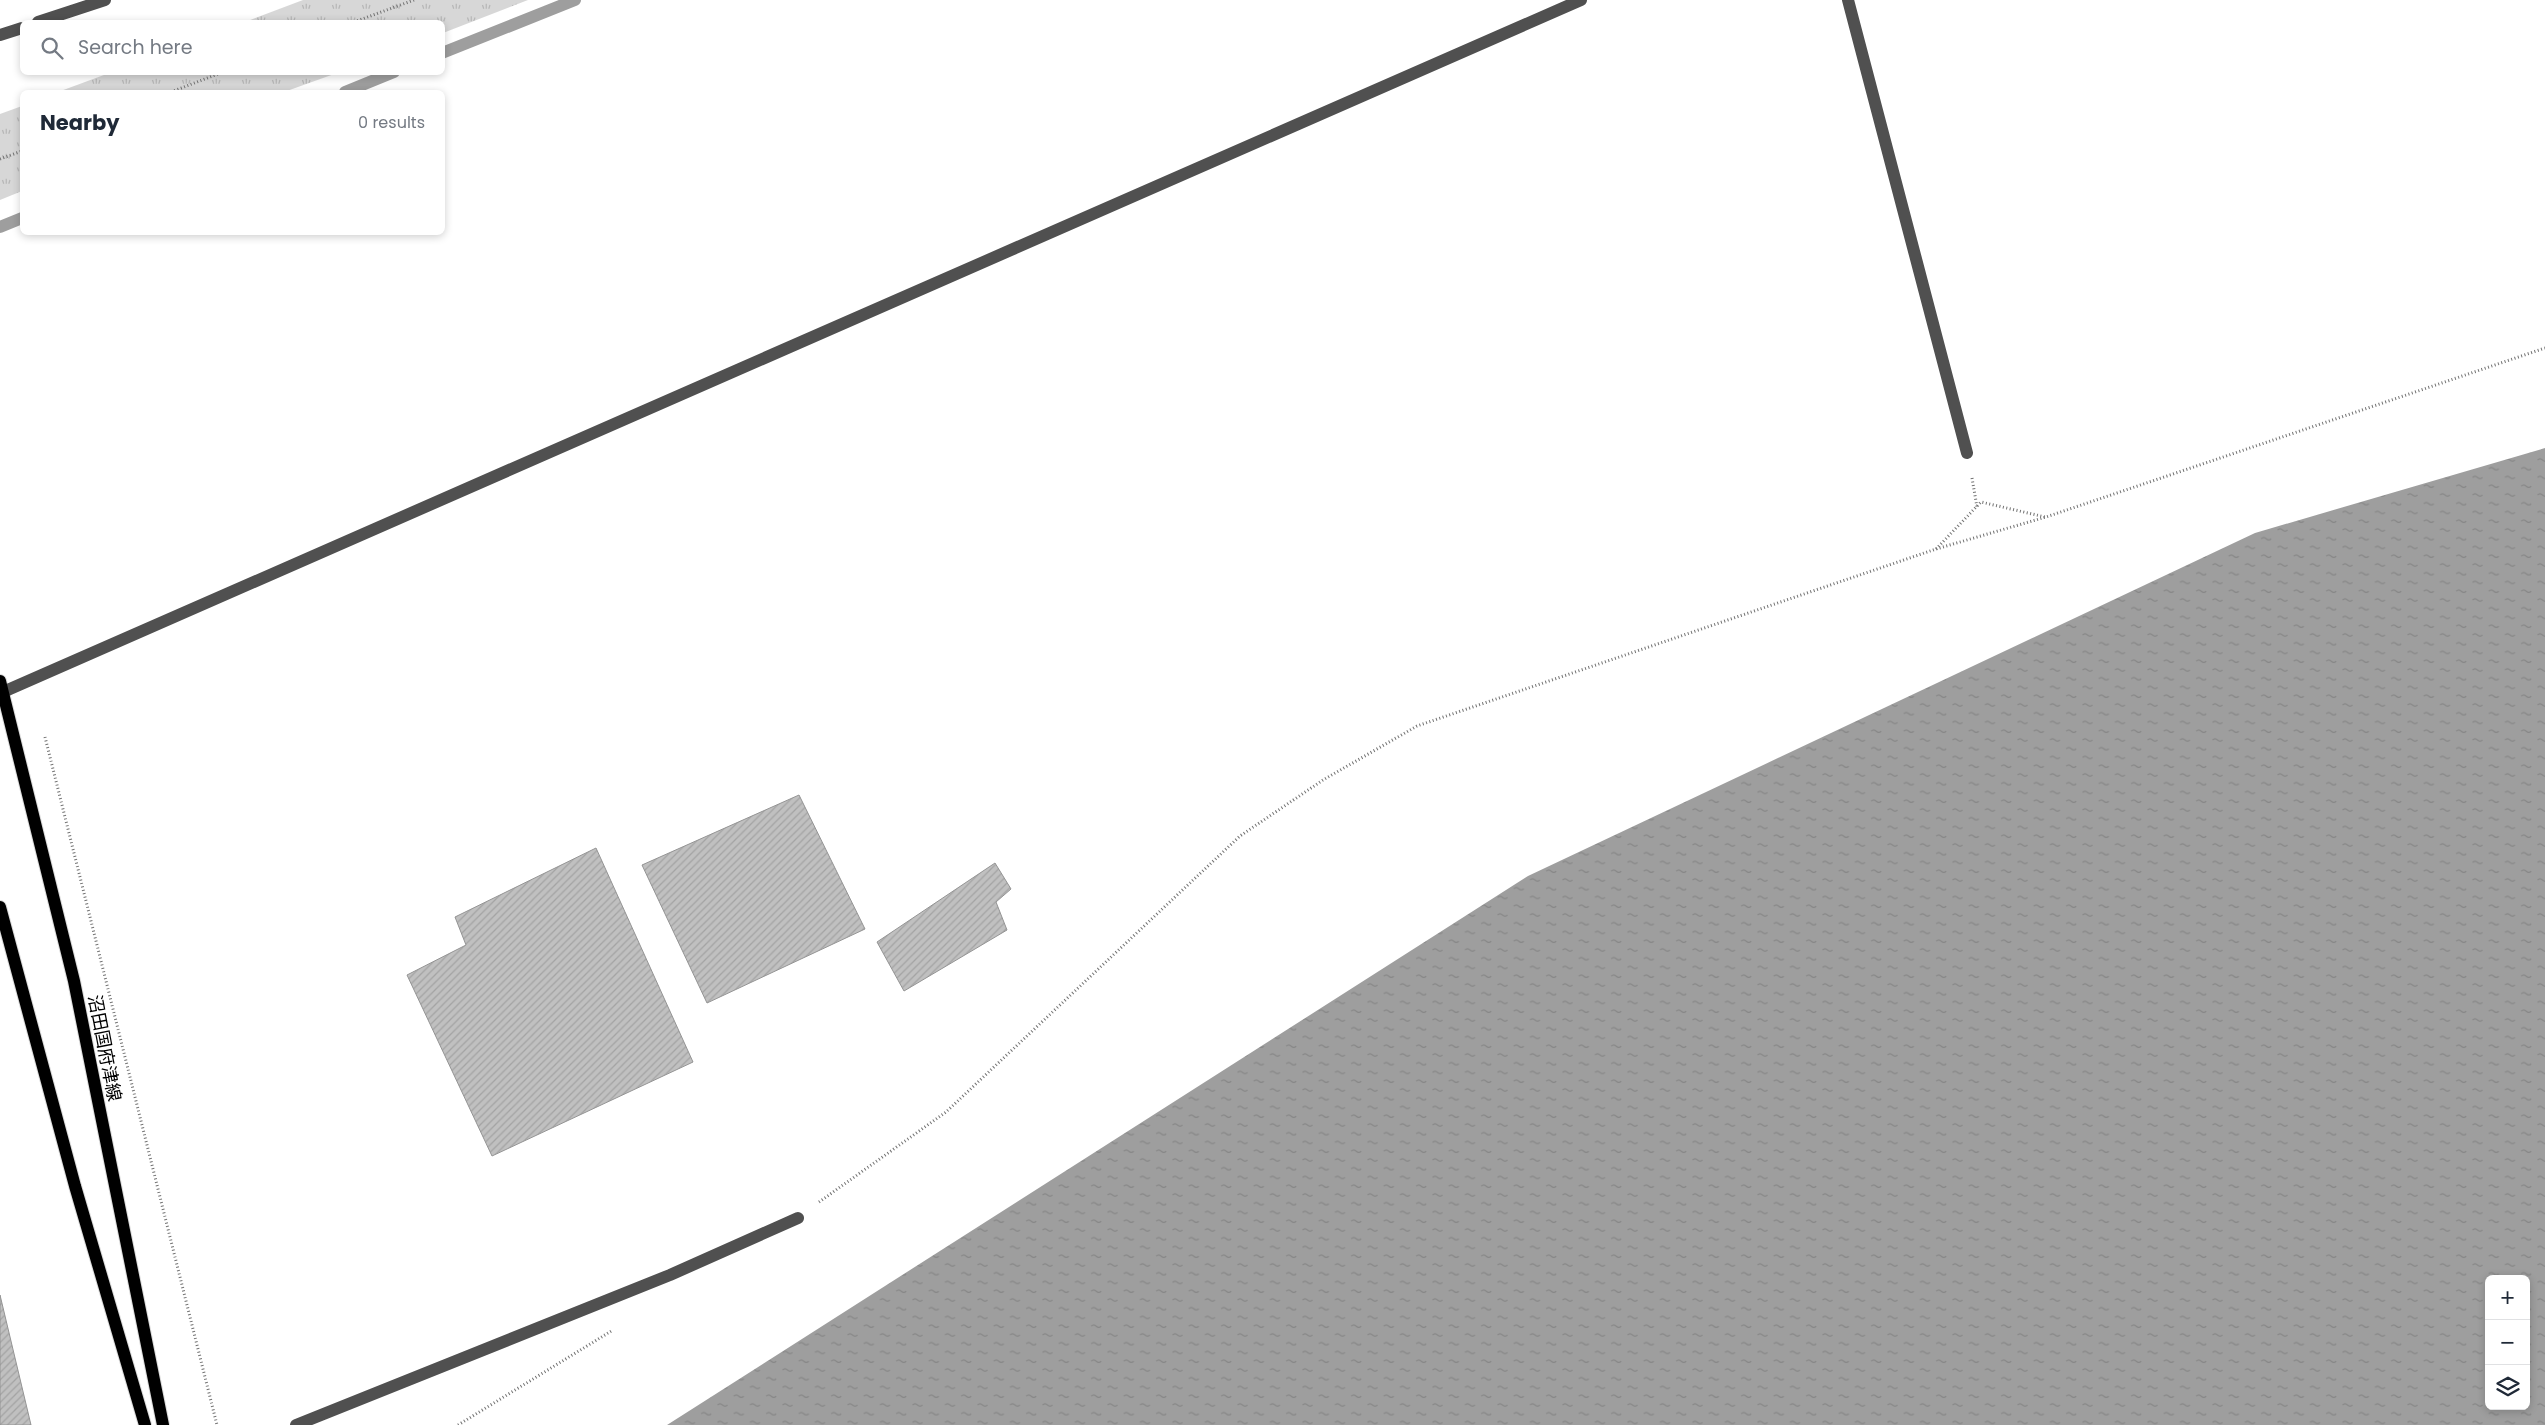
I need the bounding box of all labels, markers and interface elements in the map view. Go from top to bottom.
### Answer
search box [20,20,445,75]
icon: search [38,34,66,62]
text: Search here [78,34,192,61]
text: Nearby [40,108,120,137]
text: 0 results [358,111,425,134]
street label: 沼田国府津線 [82,993,128,1103]
map controls [2485,1275,2530,1410]
button: + [2485,1275,2530,1320]
button: − [2485,1320,2530,1365]
button: layers [2485,1365,2530,1410]

